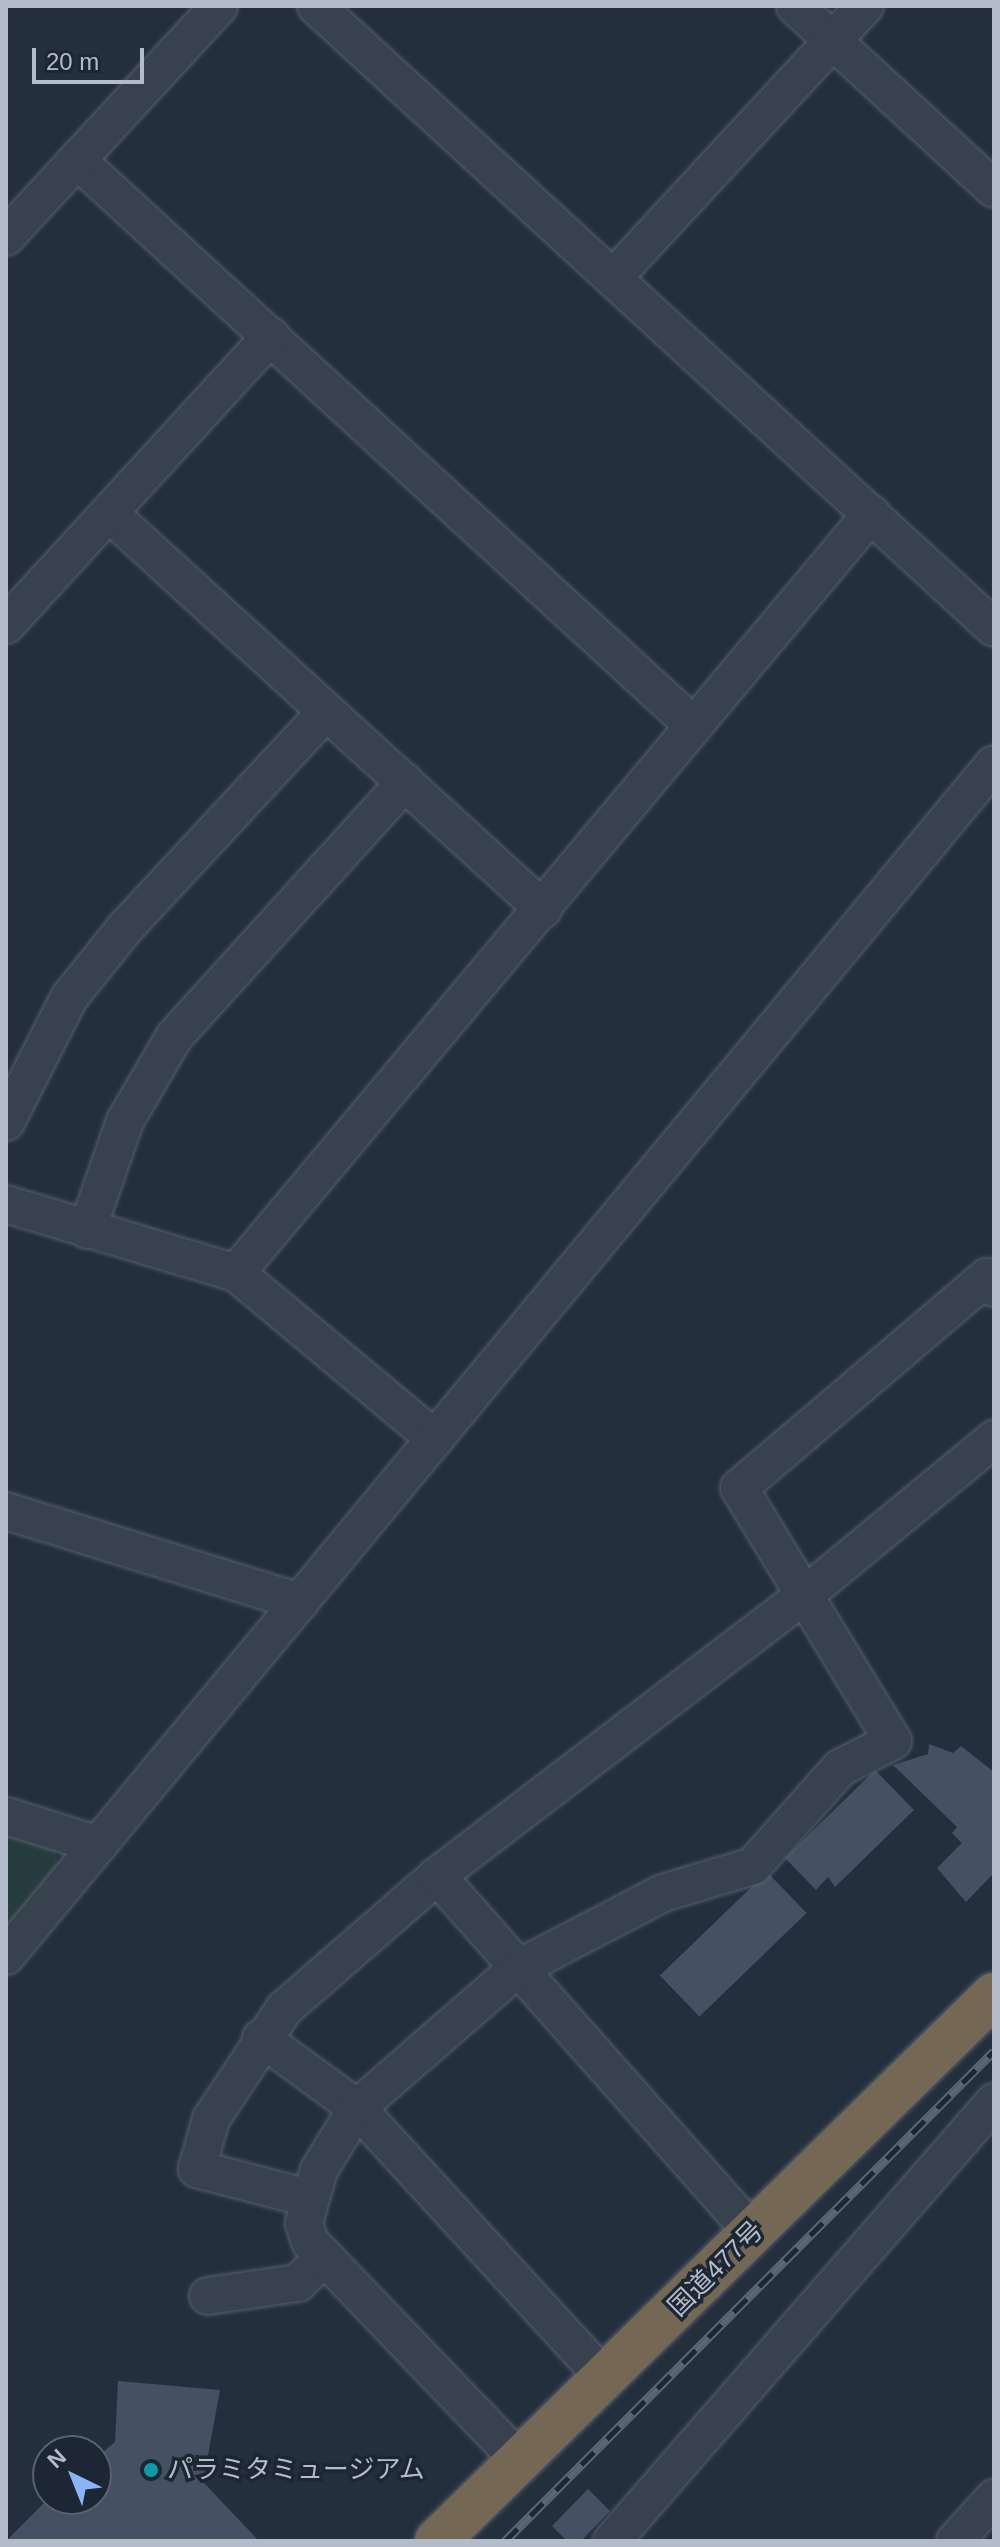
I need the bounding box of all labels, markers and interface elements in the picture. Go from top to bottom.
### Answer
scale bar [36,32,148,82]
text: 20 m [46,48,99,75]
street label: 国道477号 [662,2215,770,2323]
north arrow [32,2435,112,2515]
text: N [42,2444,71,2473]
place label: パラミタミュージアム [167,2454,427,2486]
marker: パラミタミュージアム [142,2461,160,2479]

